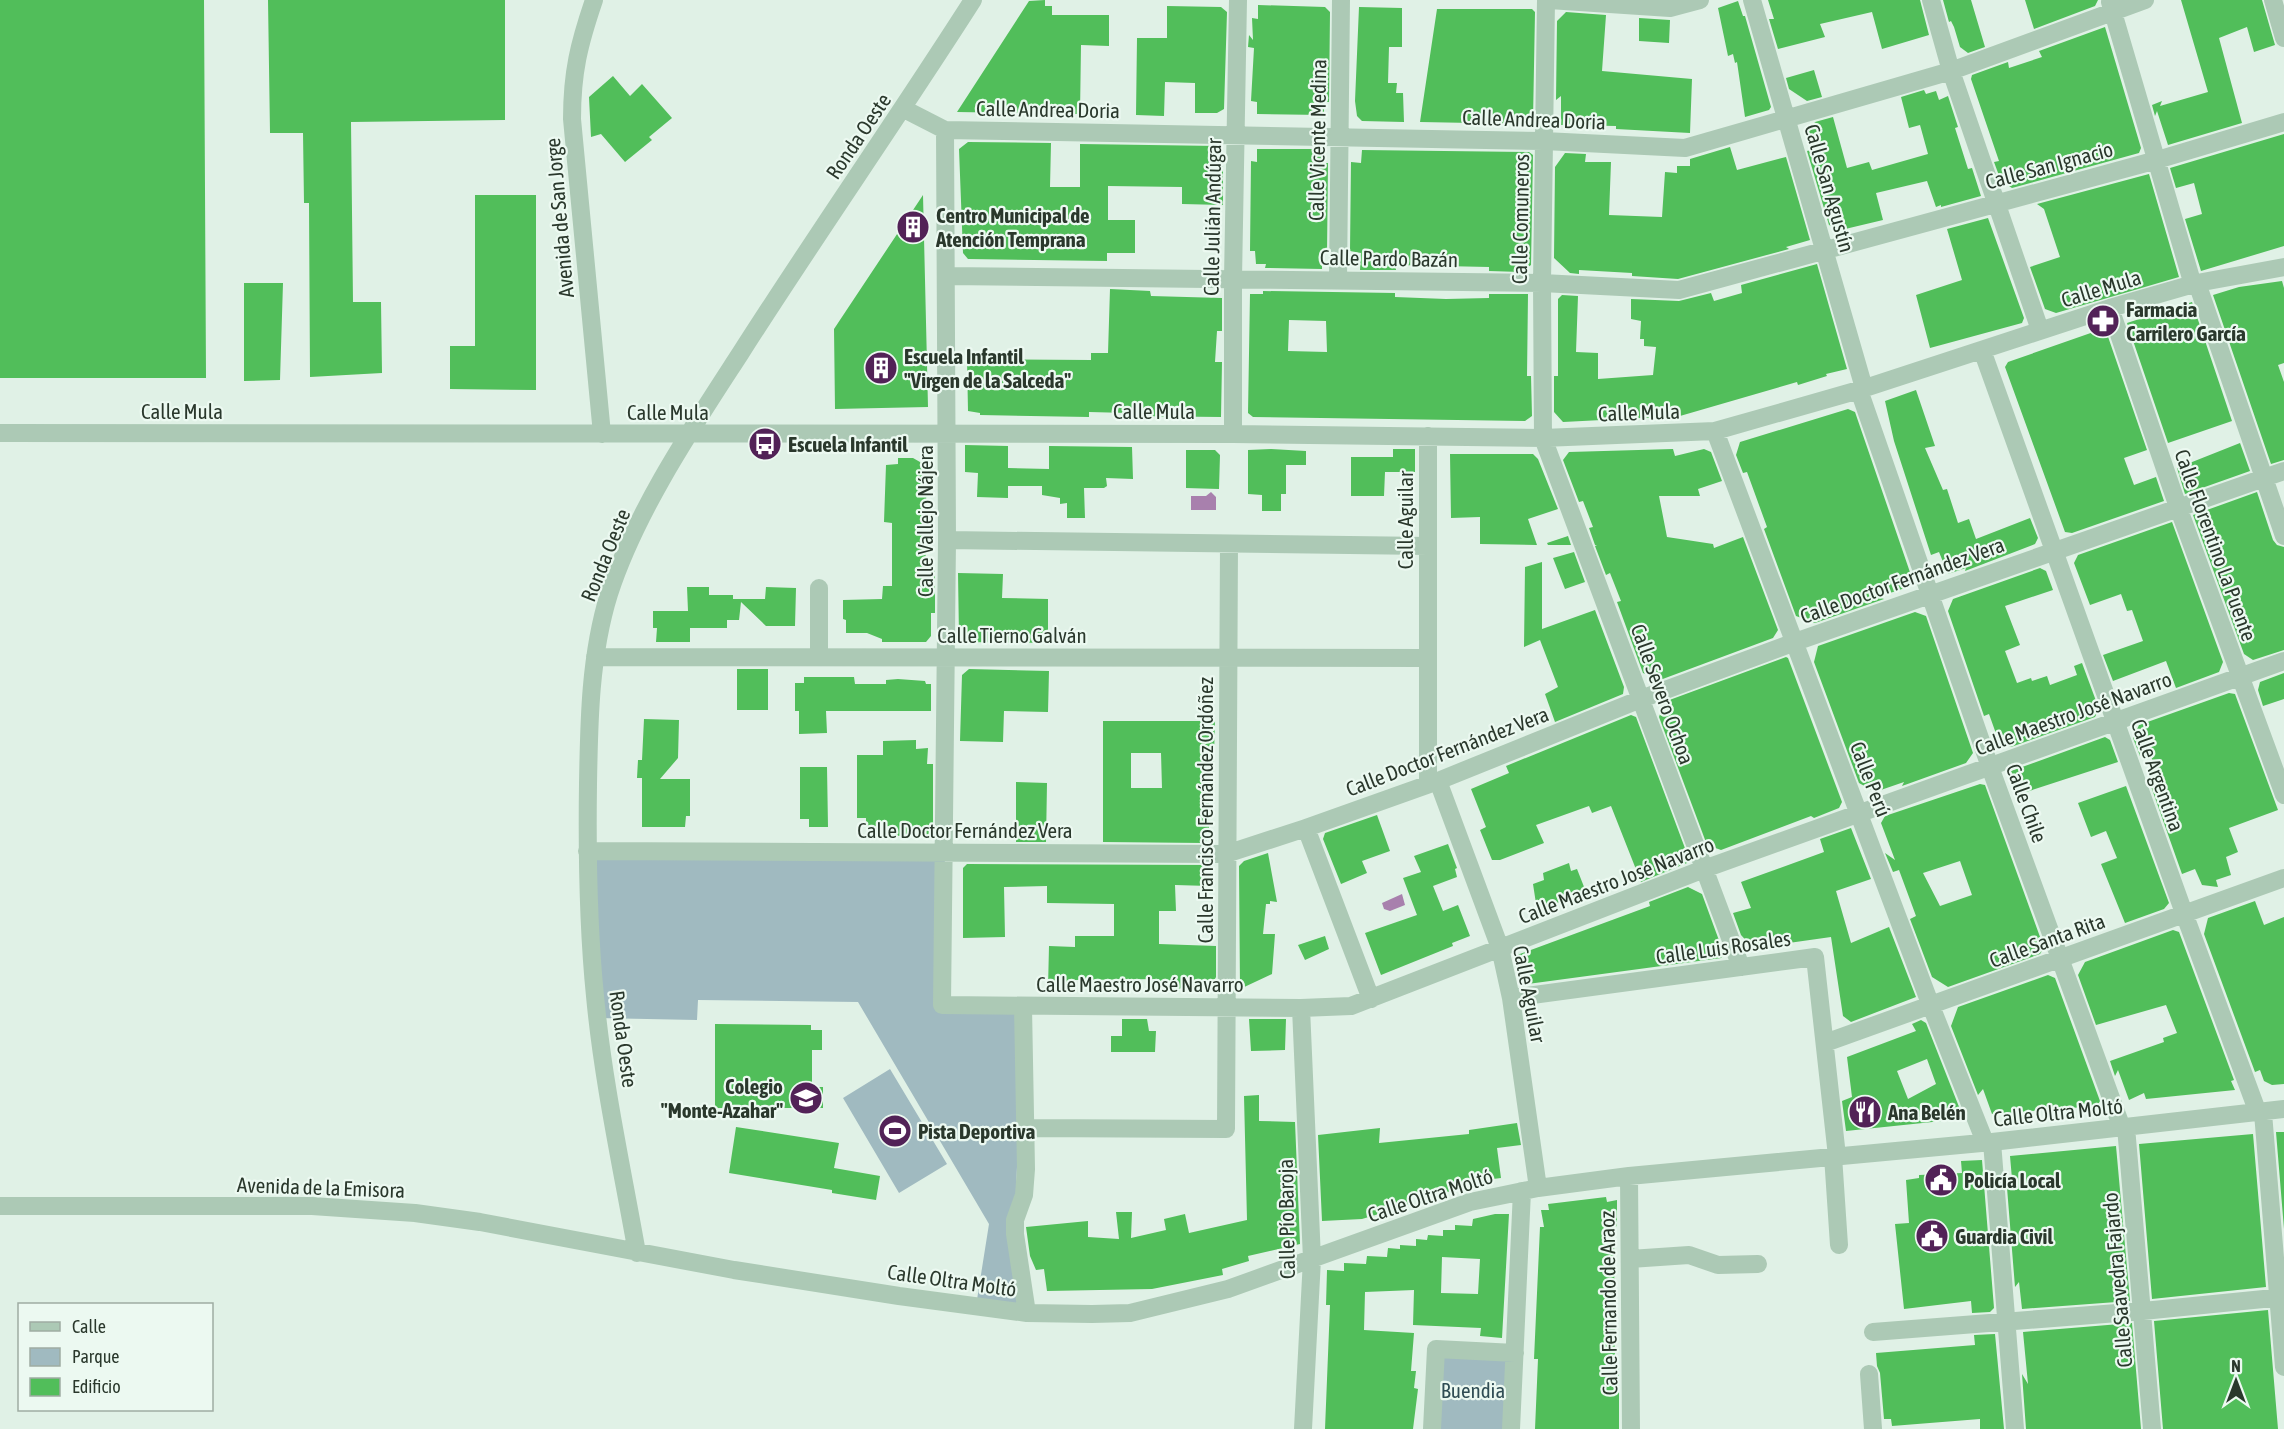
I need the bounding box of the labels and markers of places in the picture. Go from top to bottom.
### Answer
place label: Centro Municipal de Atención Temprana [935,203,1090,251]
building icon: Centro Municipal de Atención Temprana [895,209,931,245]
place label: Farmacia Carrilero García [2126,297,2246,345]
pharmacy icon: Farmacia Carrilero García [2085,303,2121,339]
place label: Escuela Infantil "Virgen de la Salceda" [904,344,1071,392]
building icon: Escuela Infantil "Virgen de la Salceda" [863,350,899,386]
bus stop icon: Escuela Infantil [747,426,783,462]
place label: Escuela Infantil [788,432,908,456]
place label: Colegio "Monte-Azahar" [661,1074,783,1122]
school or university icon: Colegio "Monte-Azahar" [788,1080,824,1116]
restaurant icon: Ana Belén [1847,1094,1883,1130]
place label: Ana Belén [1887,1100,1966,1124]
sports icon: Pista Deportiva [877,1113,913,1149]
place label: Pista Deportiva [918,1119,1035,1143]
public building icon: Policía Local [1923,1162,1959,1198]
place label: Policía Local [1964,1168,2061,1192]
public building icon: Guardia Civil [1914,1218,1950,1254]
place label: Guardia Civil [1955,1224,2053,1248]

